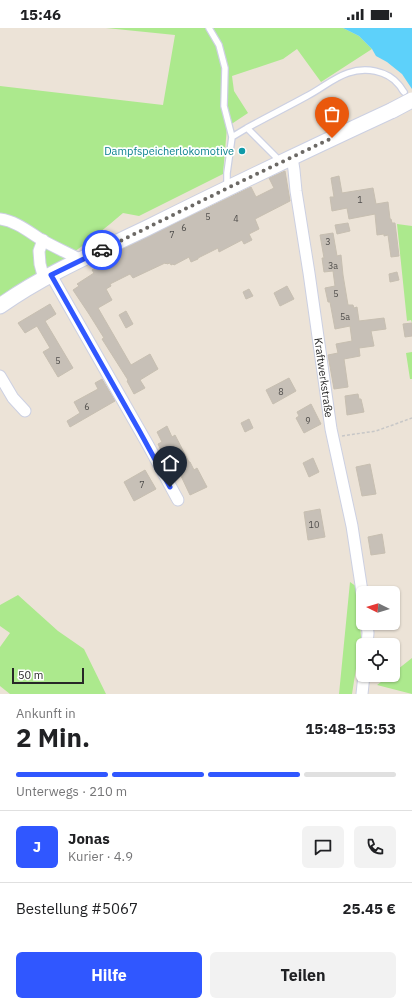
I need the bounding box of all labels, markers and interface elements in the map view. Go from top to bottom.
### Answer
text: 15:46 [20,5,61,24]
pin [315,97,349,138]
icon: bag [321,103,343,125]
place label: Dampfspeicherlokomotive [104,144,234,158]
marker: Dampfspeicherlokomotive [237,146,247,156]
house number: 1 [357,194,363,205]
house number: 5 [205,211,211,222]
house number: 4 [233,213,239,224]
house number: 6 [181,222,187,233]
house number: 7 [169,229,175,240]
courier [82,230,122,270]
house number: 3 [325,236,331,247]
icon: car [91,239,113,261]
house number: 3a [328,260,338,271]
house number: 5 [333,288,339,299]
house number: 5a [340,311,350,322]
street label: Kraftwerkstraße [311,337,336,419]
house number: 5 [55,355,61,366]
house number: 8 [278,386,284,397]
house number: 6 [84,401,90,412]
house number: 9 [305,415,311,426]
pin [153,446,187,487]
icon: home [159,452,181,474]
house number: 7 [139,479,145,490]
house number: 10 [309,519,319,530]
north arrow [356,586,400,630]
map controls [356,586,400,682]
button: locate [356,638,400,682]
scale bar [12,666,84,685]
text: 50 m [18,668,43,682]
text: Ankunft in [16,705,76,722]
text: 15:48–15:53 [305,719,396,738]
text: 2 Min. [16,720,90,754]
text: Unterwegs · 210 m [16,783,127,800]
button: chat [302,826,344,868]
button: phone [354,826,396,868]
text: Jonas [68,829,110,848]
text: J [33,837,41,856]
text: Kurier · 4.9 [68,848,133,865]
text: Bestellung #5067 [16,899,138,918]
text: 25.45 € [342,899,396,918]
button: Hilfe [16,952,202,998]
button: Teilen [210,952,396,998]

